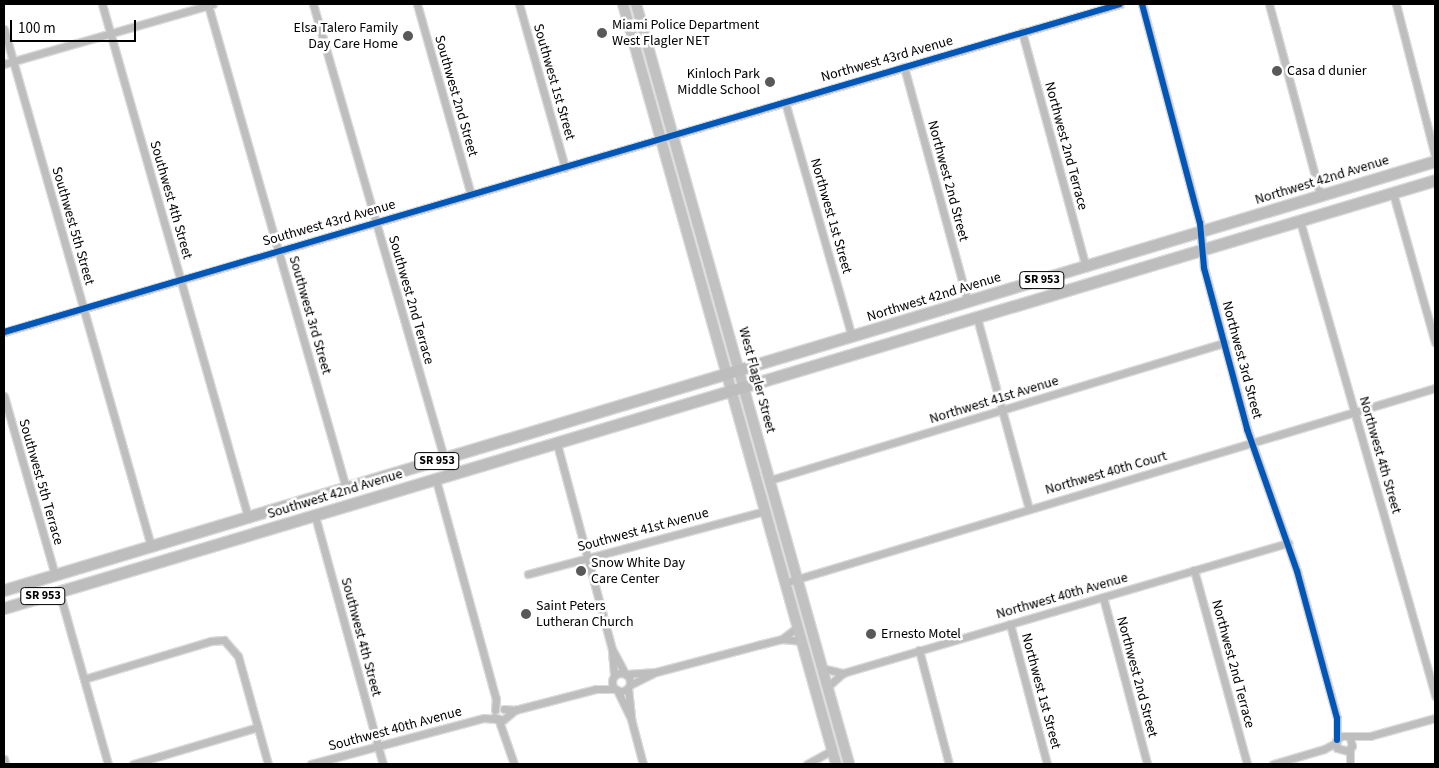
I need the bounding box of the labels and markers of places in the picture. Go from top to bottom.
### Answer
place label: Miami Police Department West Flagler NET [612,17,759,49]
place label: Elsa Talero Family Day Care Home [294,20,398,52]
marker: Miami Police Department West Flagler NET [596,27,608,39]
marker: Elsa Talero Family Day Care Home [402,30,414,42]
place label: Casa d dunier [1287,63,1367,79]
marker: Casa d dunier [1271,65,1283,77]
place label: Kinloch Park Middle School [677,66,760,98]
marker: Kinloch Park Middle School [764,76,776,88]
place label: Snow White Day Care Center [591,555,685,588]
marker: Snow White Day Care Center [575,565,587,577]
place label: Saint Peters Lutheran Church [536,598,634,630]
marker: Saint Peters Lutheran Church [520,608,532,620]
place label: Ernesto Motel [881,626,961,642]
marker: Ernesto Motel [865,628,877,640]

